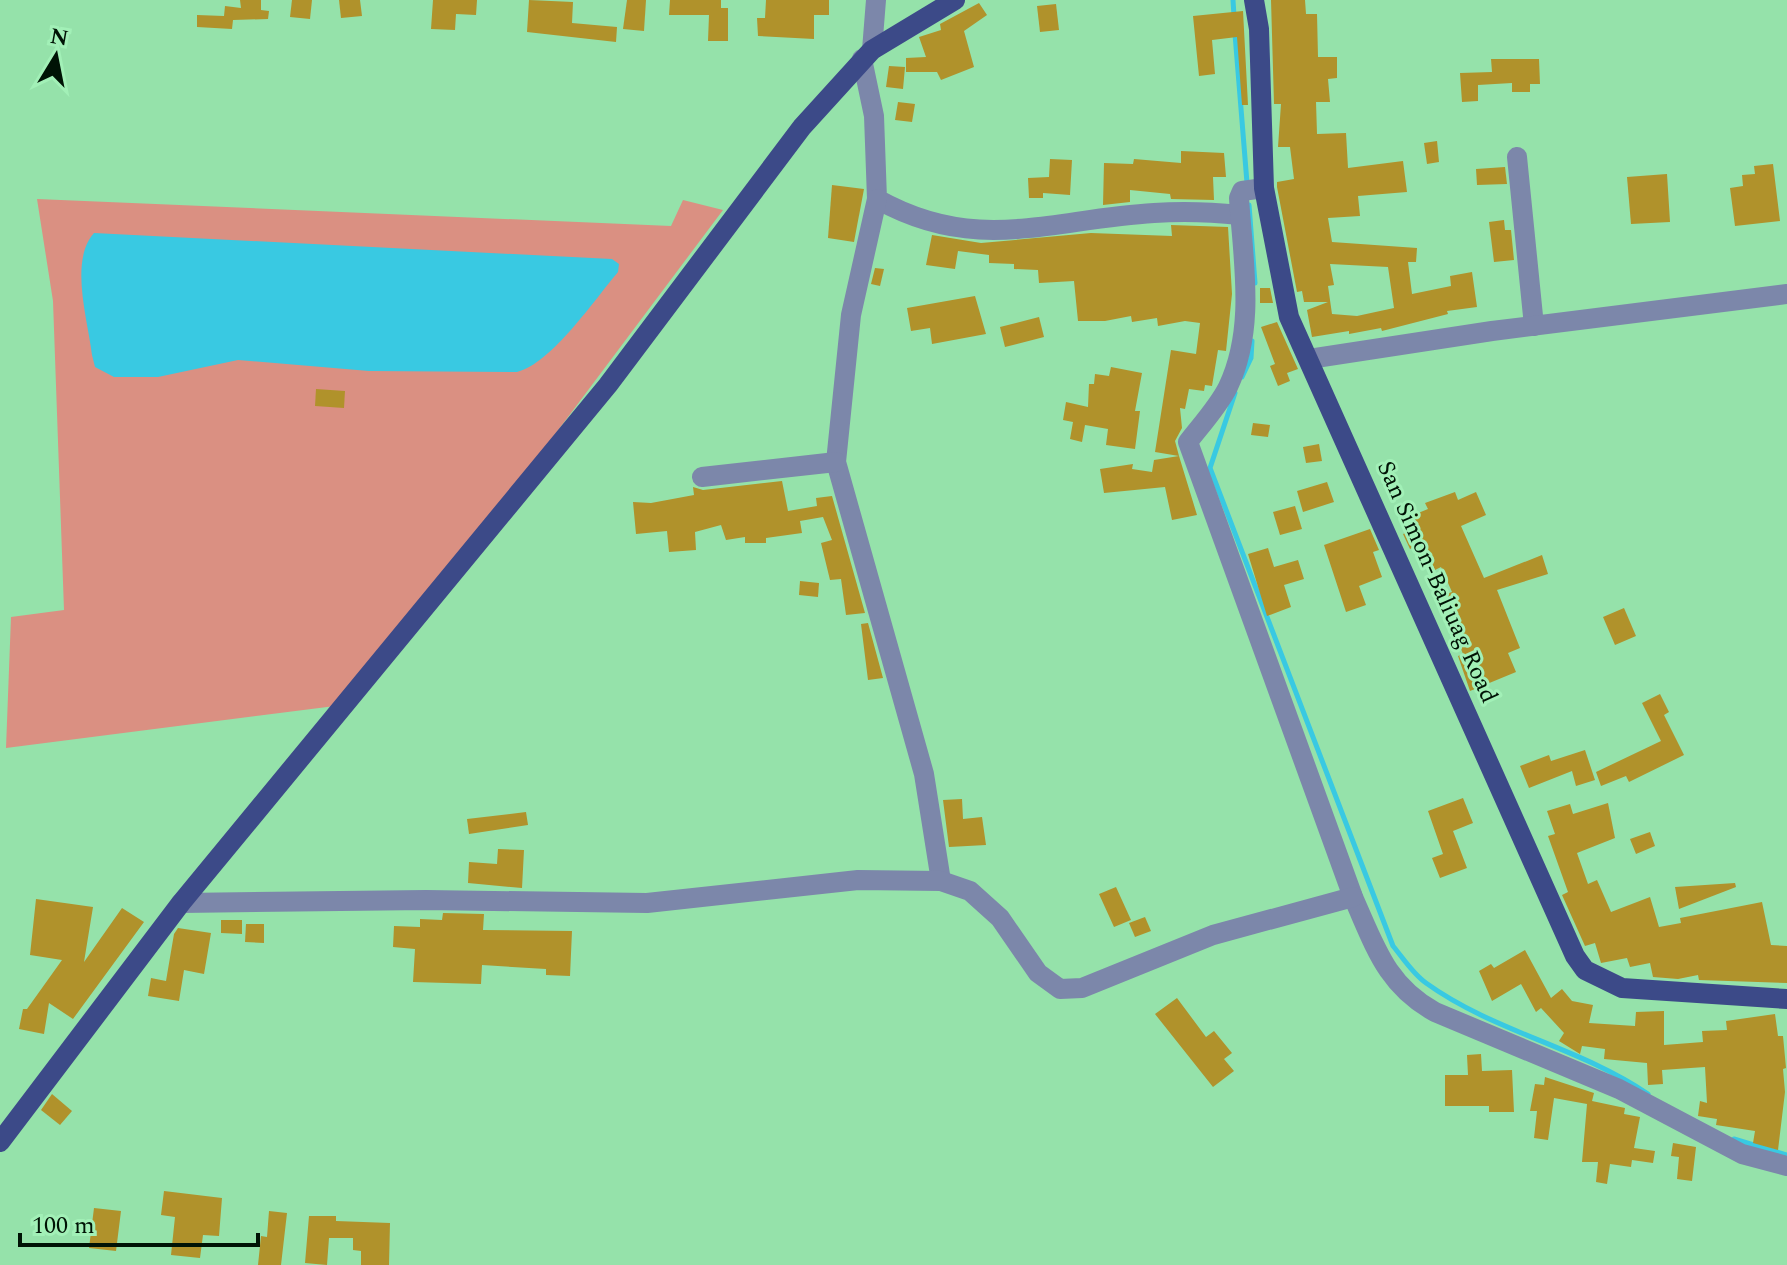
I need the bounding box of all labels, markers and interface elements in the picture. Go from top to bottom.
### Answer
north arrow [16,16,96,96]
text: N [48,20,71,56]
street label: San Simon-Baliuag Road [1367,455,1507,709]
scale bar [20,1197,258,1247]
text: 100 m [32,1208,95,1244]

